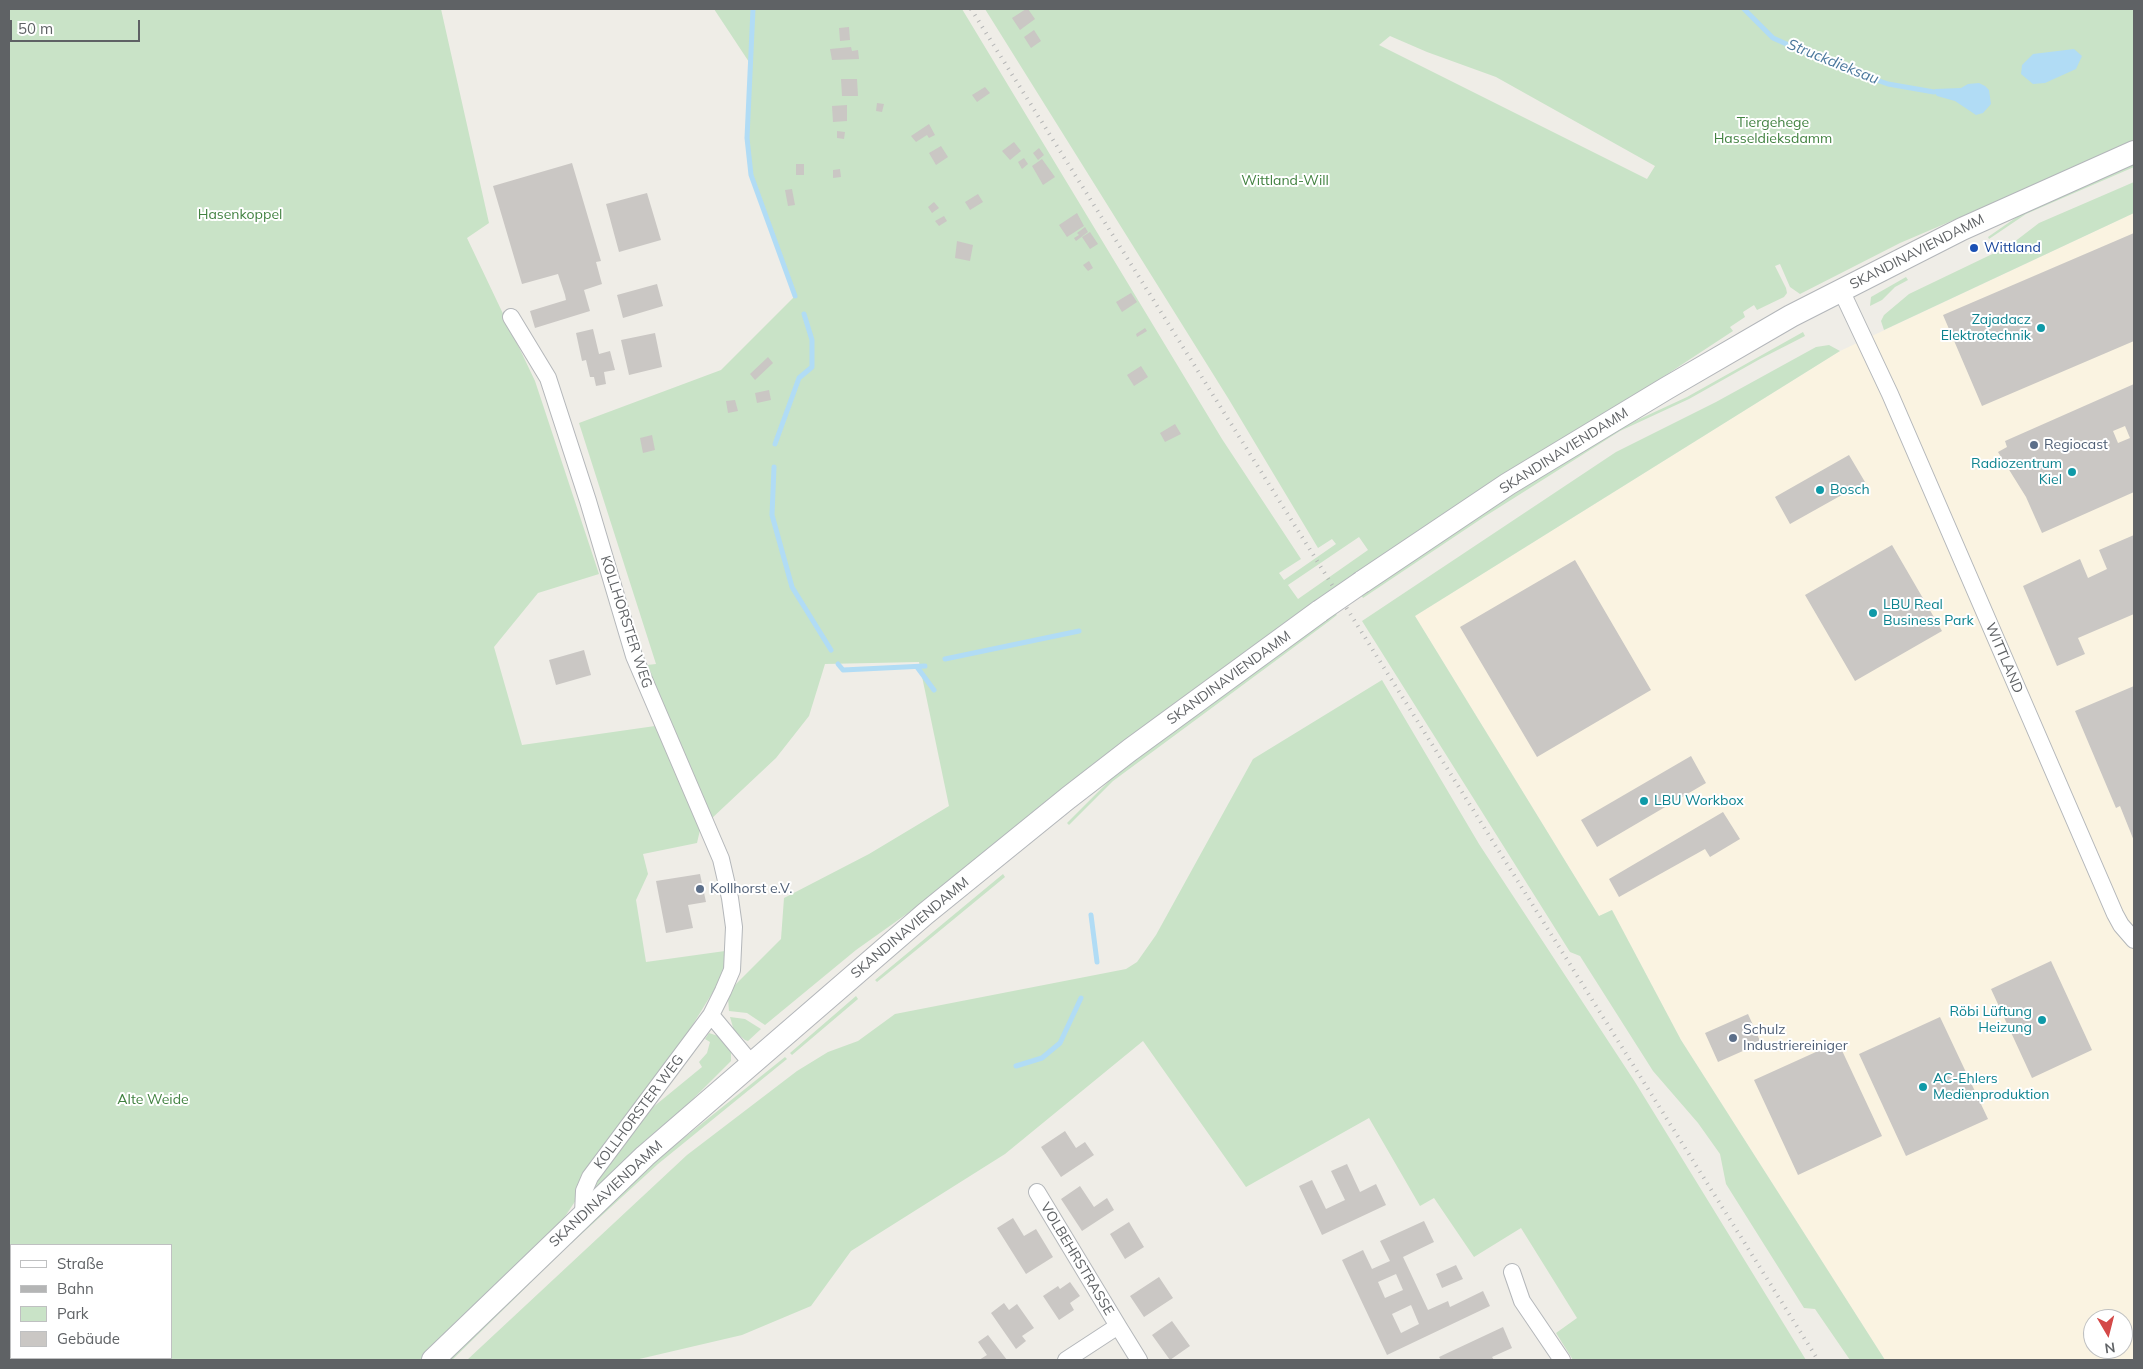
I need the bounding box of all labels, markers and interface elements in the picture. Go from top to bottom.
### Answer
scale bar [12,10,142,42]
text: 50 m [18,19,53,38]
water label: Struckdieksau [1785,35,1881,89]
park label: Tiergehege Hasseldieksdamm [1714,115,1832,148]
park label: Wittland-Will [1241,173,1329,189]
park label: Hasenkoppel [198,207,282,223]
street label: SKANDINAVIENDAMM [1847,211,1987,293]
place label: Wittland [1984,240,2041,256]
marker: Wittland [1968,242,1980,254]
place label: Zajadacz Elektrotechnik [1941,312,2031,344]
marker: Zajadacz Elektrotechnik [2035,322,2047,334]
street label: SKANDINAVIENDAMM [1496,404,1632,498]
place label: Regiocast [2044,437,2108,453]
marker: Regiocast [2028,439,2040,451]
place label: Radiozentrum Kiel [1971,456,2062,488]
marker: Radiozentrum Kiel [2066,466,2078,478]
place label: Bosch [1830,482,1870,498]
marker: Bosch [1814,484,1826,496]
street label: KOLLHORSTER WEG [597,554,655,690]
place label: LBU Real Business Park [1883,597,1974,630]
marker: LBU Real Business Park [1867,607,1879,619]
street label: WITTLAND [1982,620,2026,696]
street label: SKANDINAVIENDAMM [1164,627,1294,729]
place label: LBU Workbox [1654,793,1744,809]
marker: LBU Workbox [1638,795,1650,807]
street label: SKANDINAVIENDAMM [848,874,972,982]
place label: Kollhorst e.V. [710,881,792,897]
marker: Kollhorst e.V. [694,883,706,895]
place label: Röbi Lüftung Heizung [1950,1004,2032,1036]
marker: Röbi Lüftung Heizung [2036,1014,2048,1026]
place label: Schulz Industriereiniger [1743,1022,1848,1054]
marker: Schulz Industriereiniger [1727,1032,1739,1044]
street label: KOLLHORSTER WEG [591,1052,687,1172]
place label: AC-Ehlers Medienproduktion [1933,1071,2050,1104]
marker: AC-Ehlers Medienproduktion [1917,1081,1929,1093]
park label: Alte Weide [117,1092,189,1108]
street label: SKANDINAVIENDAMM [546,1137,666,1251]
street label: VOLBEHRSTRASSE [1037,1200,1117,1318]
legend [10,1244,172,1359]
text: Straße [57,1254,104,1273]
text: Bahn [57,1279,94,1298]
text: Park [57,1304,89,1323]
north arrow [2083,1309,2133,1359]
text: Gebäude [57,1329,120,1348]
text: N [2103,1338,2116,1358]

